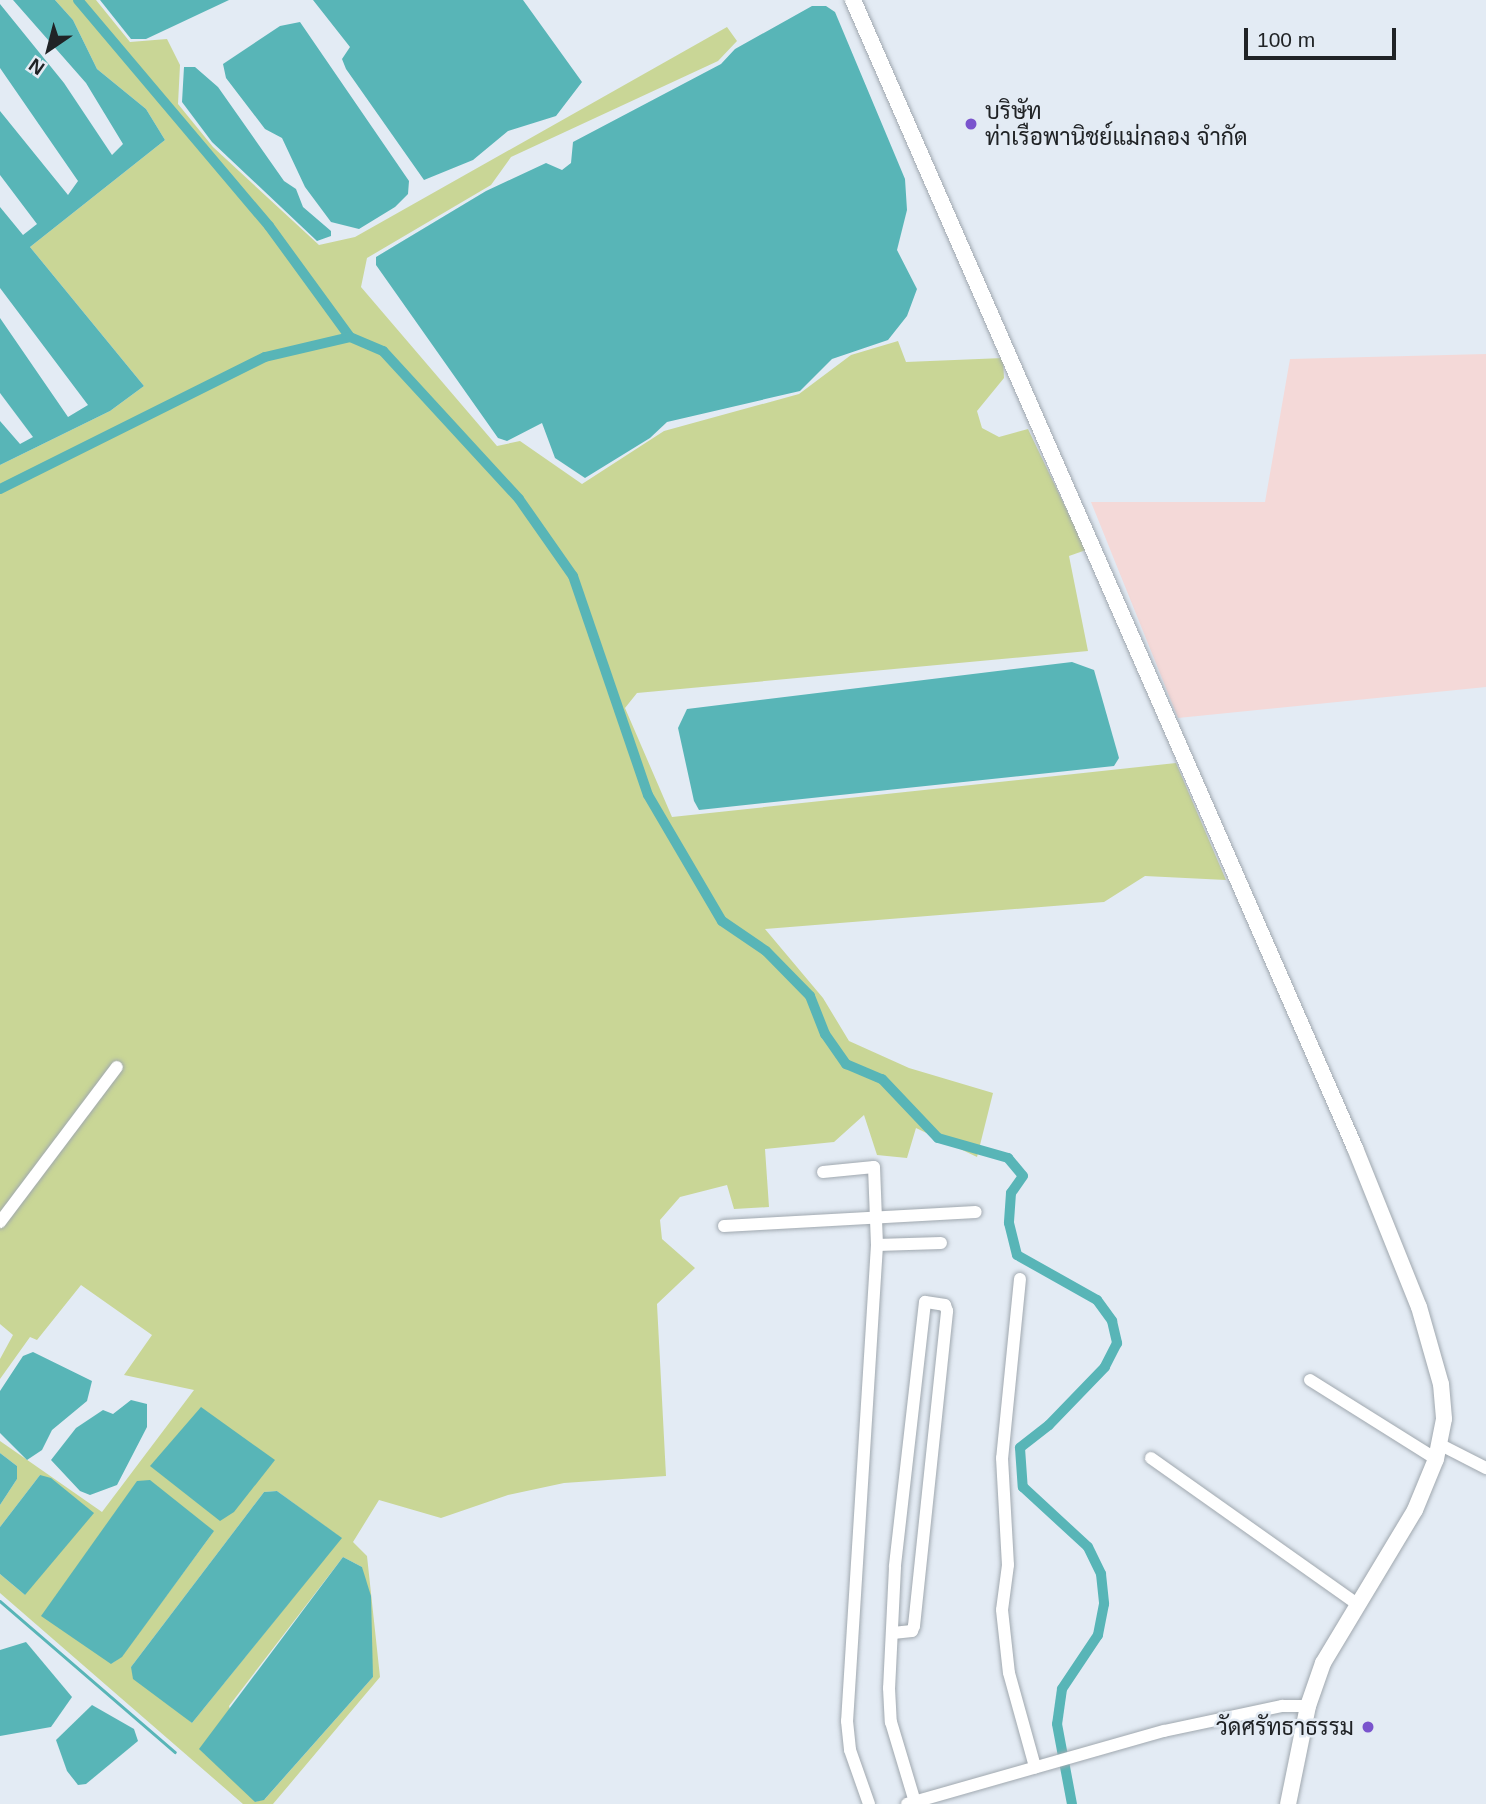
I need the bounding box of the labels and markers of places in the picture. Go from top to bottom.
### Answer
place label: บริษัท ท่าเรือพานิชย์แม่กลอง จำกัด [985,97,1248,151]
marker: บริษัท ท่าเรือพานิชย์แม่กลอง จำกัด [963,116,979,132]
place label: วัดศรัทธาธรรม [1216,1713,1354,1741]
marker: วัดศรัทธาธรรม [1360,1719,1376,1735]

